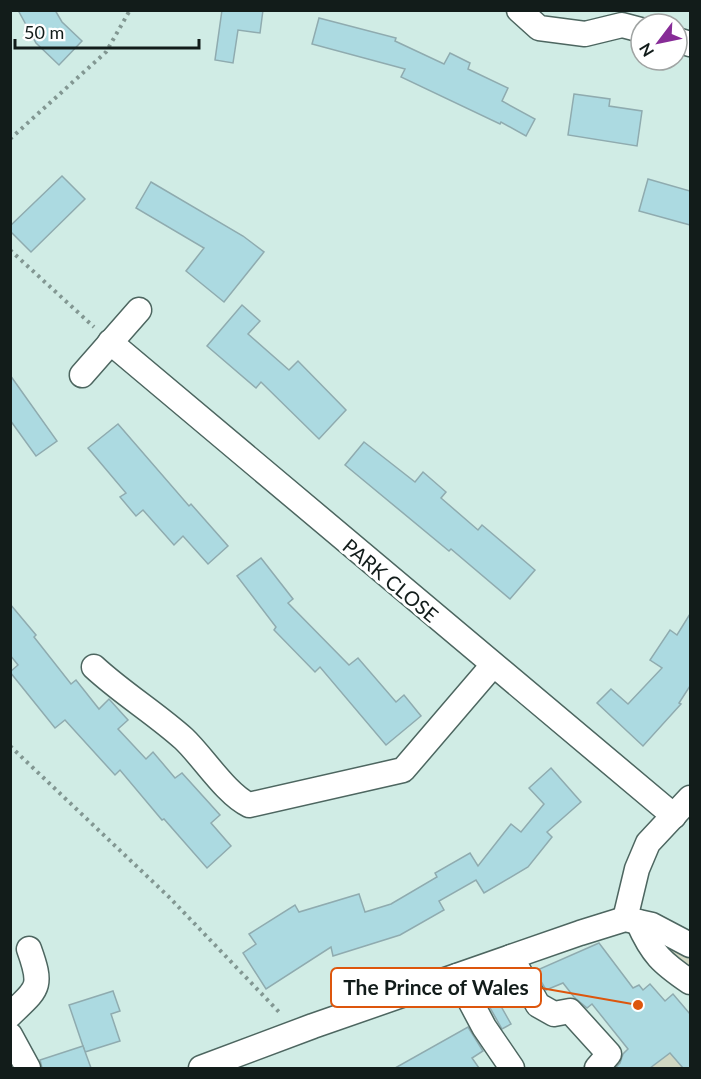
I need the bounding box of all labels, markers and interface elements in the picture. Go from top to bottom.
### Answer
scale bar [15,12,200,50]
north arrow [629,12,689,72]
text: 50 m [24,21,64,43]
text: N [635,40,657,60]
street label: PARK CLOSE [339,533,443,627]
callout: The Prince of Wales [331,968,541,1007]
text: The Prince of Wales [343,974,529,999]

